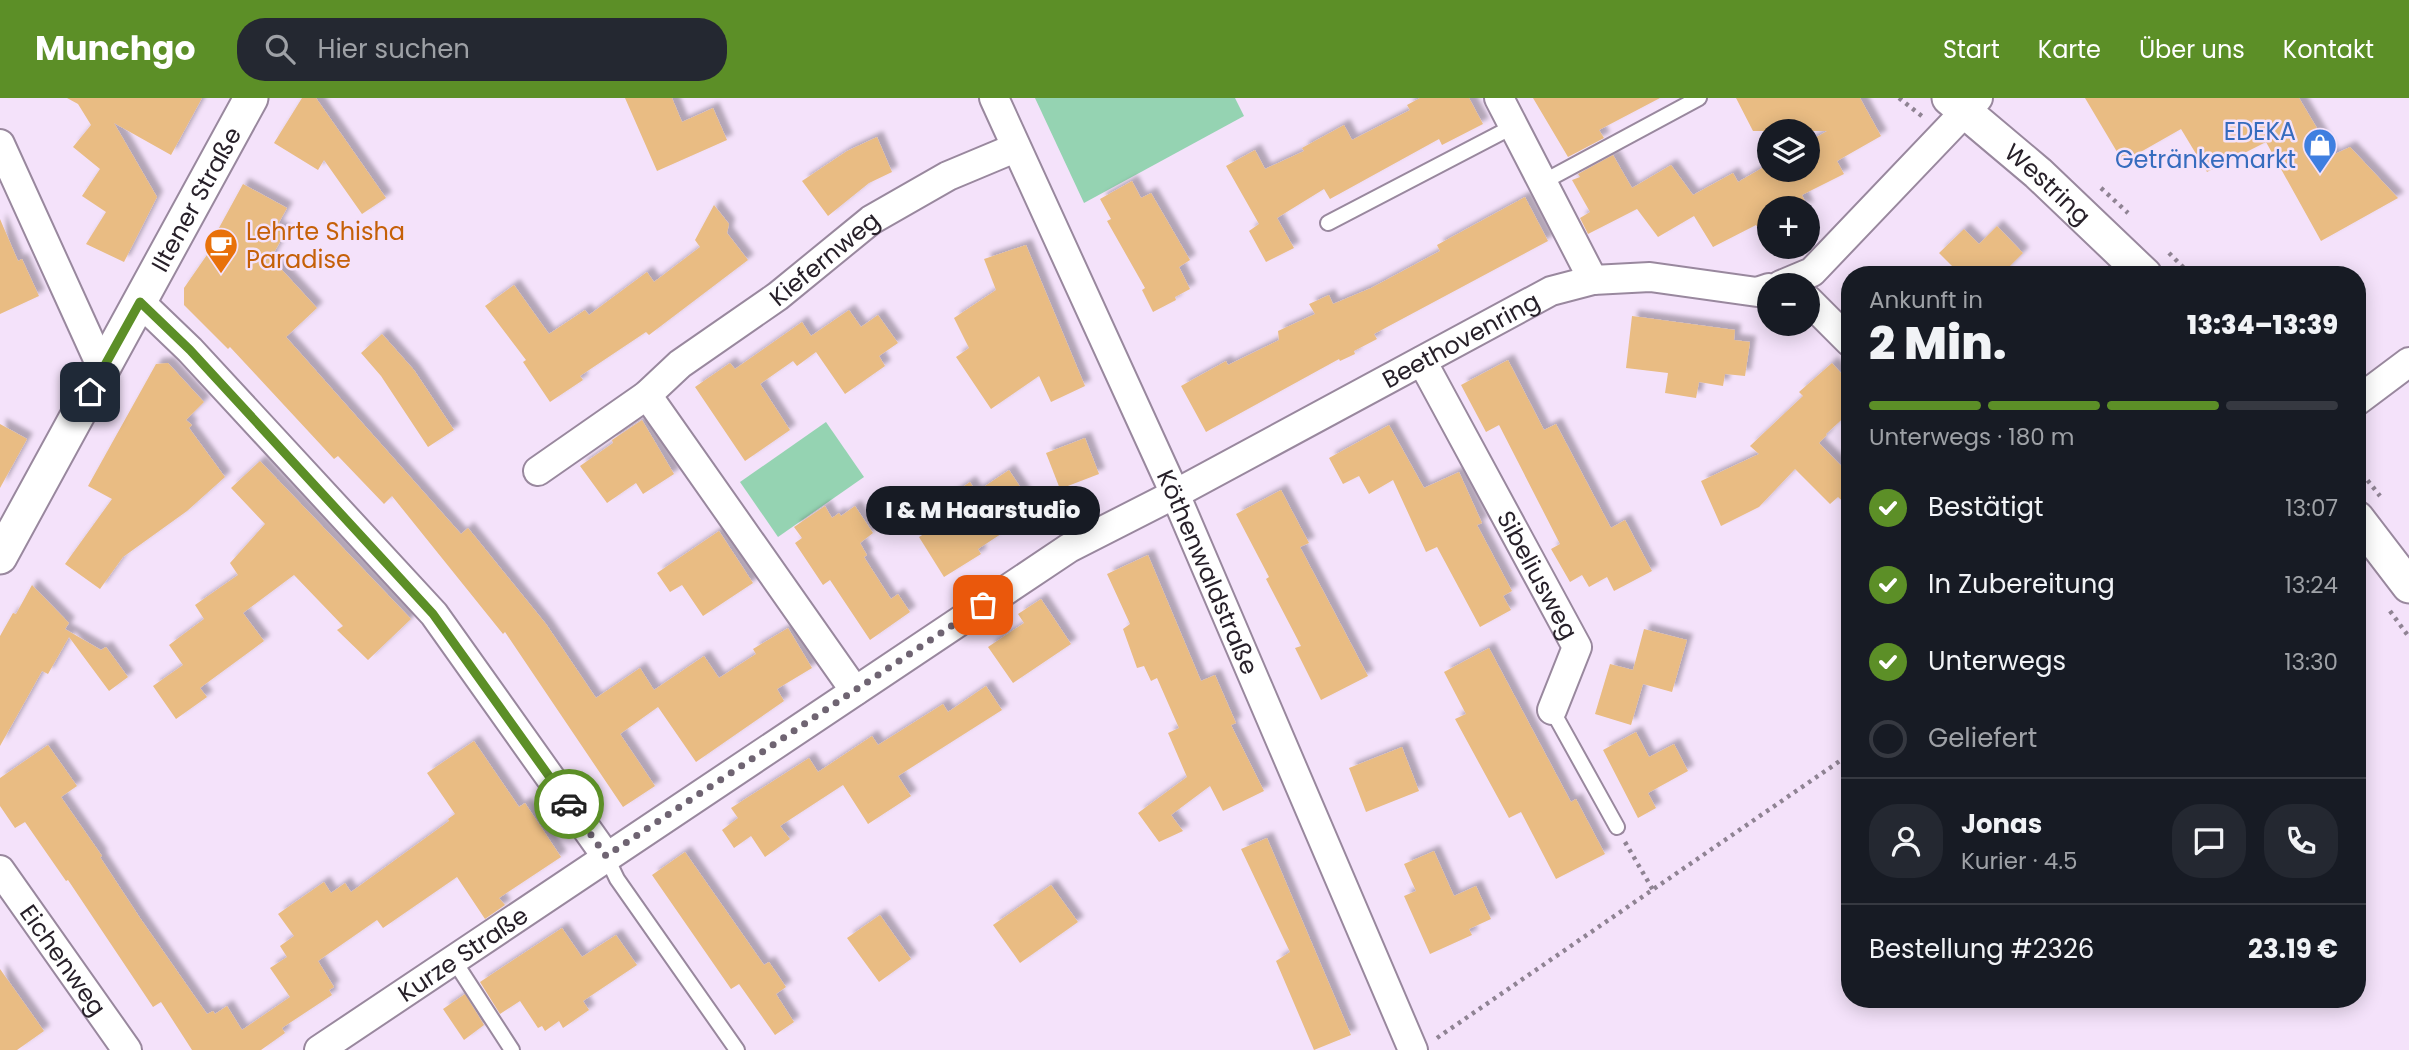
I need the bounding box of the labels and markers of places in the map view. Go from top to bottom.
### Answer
place label: EDEKA Getränkemarkt [2115,115,2296,176]
shop icon: EDEKA Getränkemarkt [2301,126,2339,175]
place label: Lehrte Shisha Paradise [246,215,405,276]
cafe icon: Lehrte Shisha Paradise [202,226,240,275]
pin [60,362,120,422]
callout: I & M Haarstudio [866,486,1100,535]
pin [953,575,1013,635]

